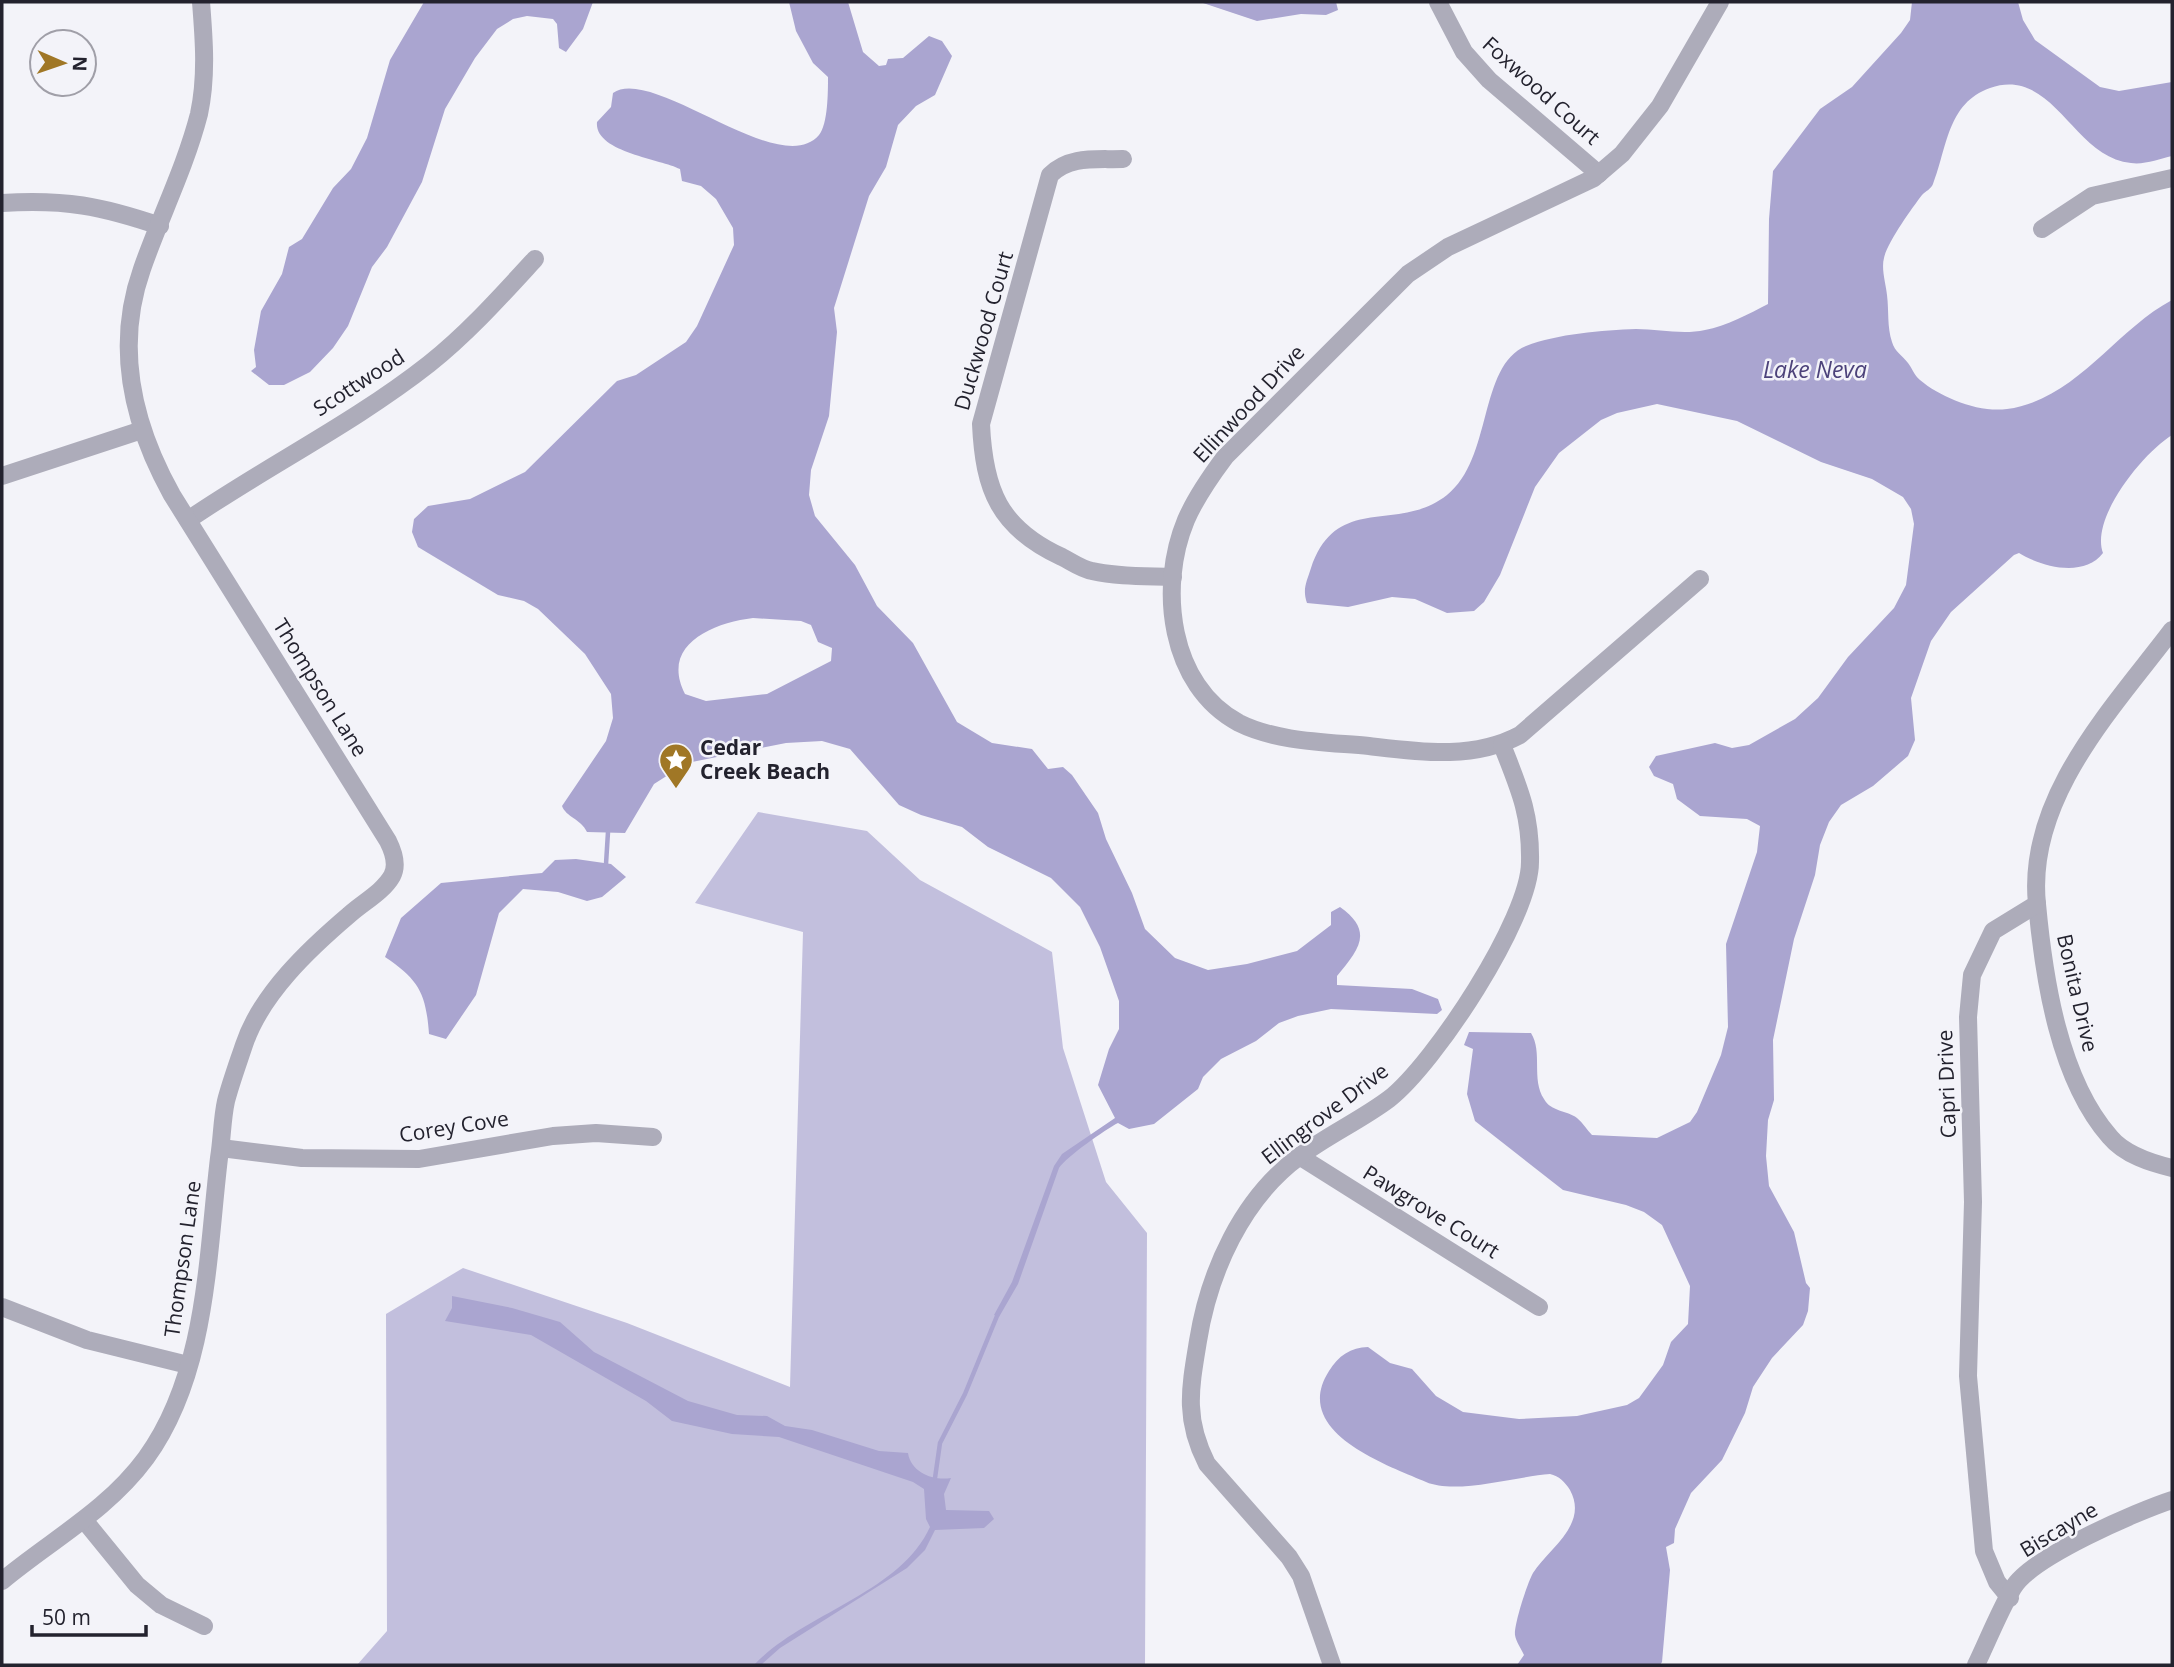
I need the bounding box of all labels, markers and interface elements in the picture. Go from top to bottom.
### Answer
north arrow [28,28,98,98]
street label: Foxwood Court [1477,30,1606,151]
text: N [67,55,93,72]
street label: Duckwood Court [947,248,1019,413]
street label: Ellinwood Drive [1186,338,1310,468]
street label: Scottwood [307,342,410,422]
water label: Lake Neva [1763,353,1867,385]
street label: Thompson Lane [267,613,374,762]
place label: Cedar Creek Beach [700,733,830,785]
place icon: Cedar Creek Beach [657,741,695,790]
street label: Bonita Drive [2051,931,2105,1055]
street label: Capri Drive [1930,1029,1962,1139]
street label: Ellingrove Drive [1255,1056,1394,1170]
street label: Corey Cove [397,1104,511,1148]
street label: Pawgrove Court [1358,1158,1505,1264]
street label: Thompson Lane [157,1179,207,1339]
street label: Biscayne [2015,1495,2102,1563]
scale bar [32,1594,145,1638]
text: 50 m [42,1603,91,1631]

